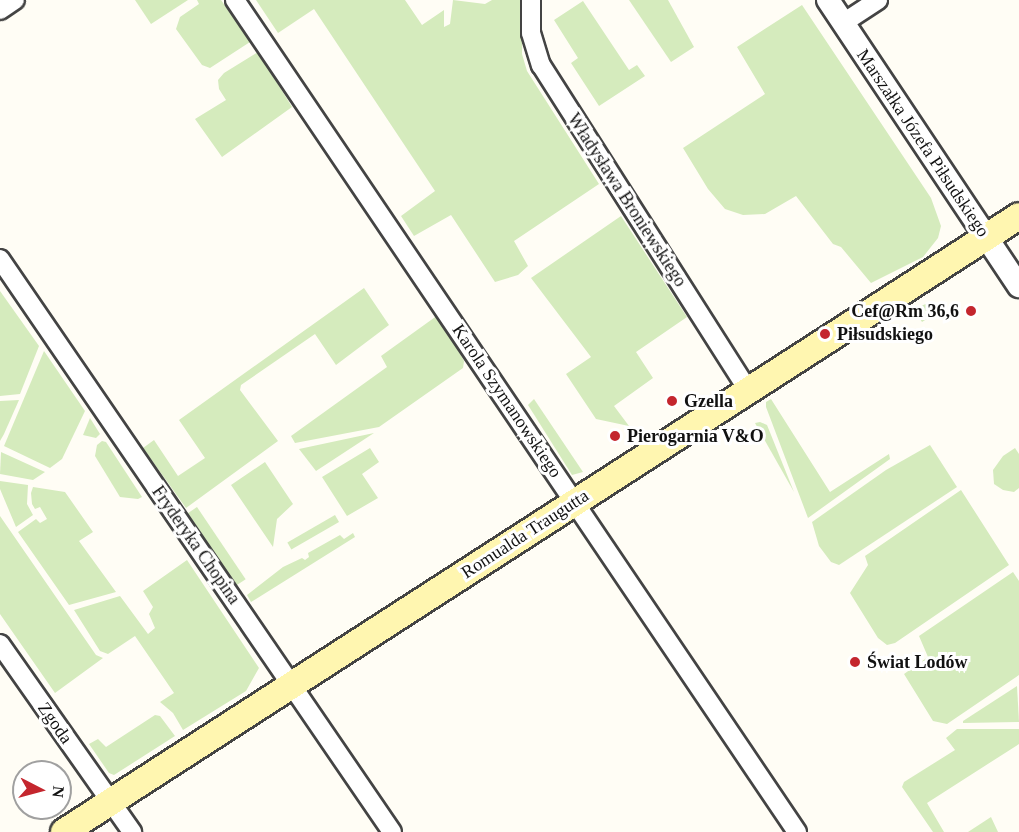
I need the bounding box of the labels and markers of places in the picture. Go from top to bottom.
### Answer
place label: Cef@Rm 36,6 [851,300,959,322]
marker: Cef@Rm 36,6 [964,304,978,318]
place label: Piłsudskiego [837,323,933,345]
marker: Piłsudskiego [818,327,832,341]
place label: Gzella [684,390,733,412]
marker: Gzella [665,394,679,408]
place label: Pierogarnia V&O [627,425,764,447]
marker: Pierogarnia V&O [608,429,622,443]
place label: Świat Lodów [867,651,968,673]
marker: Świat Lodów [848,655,862,669]

